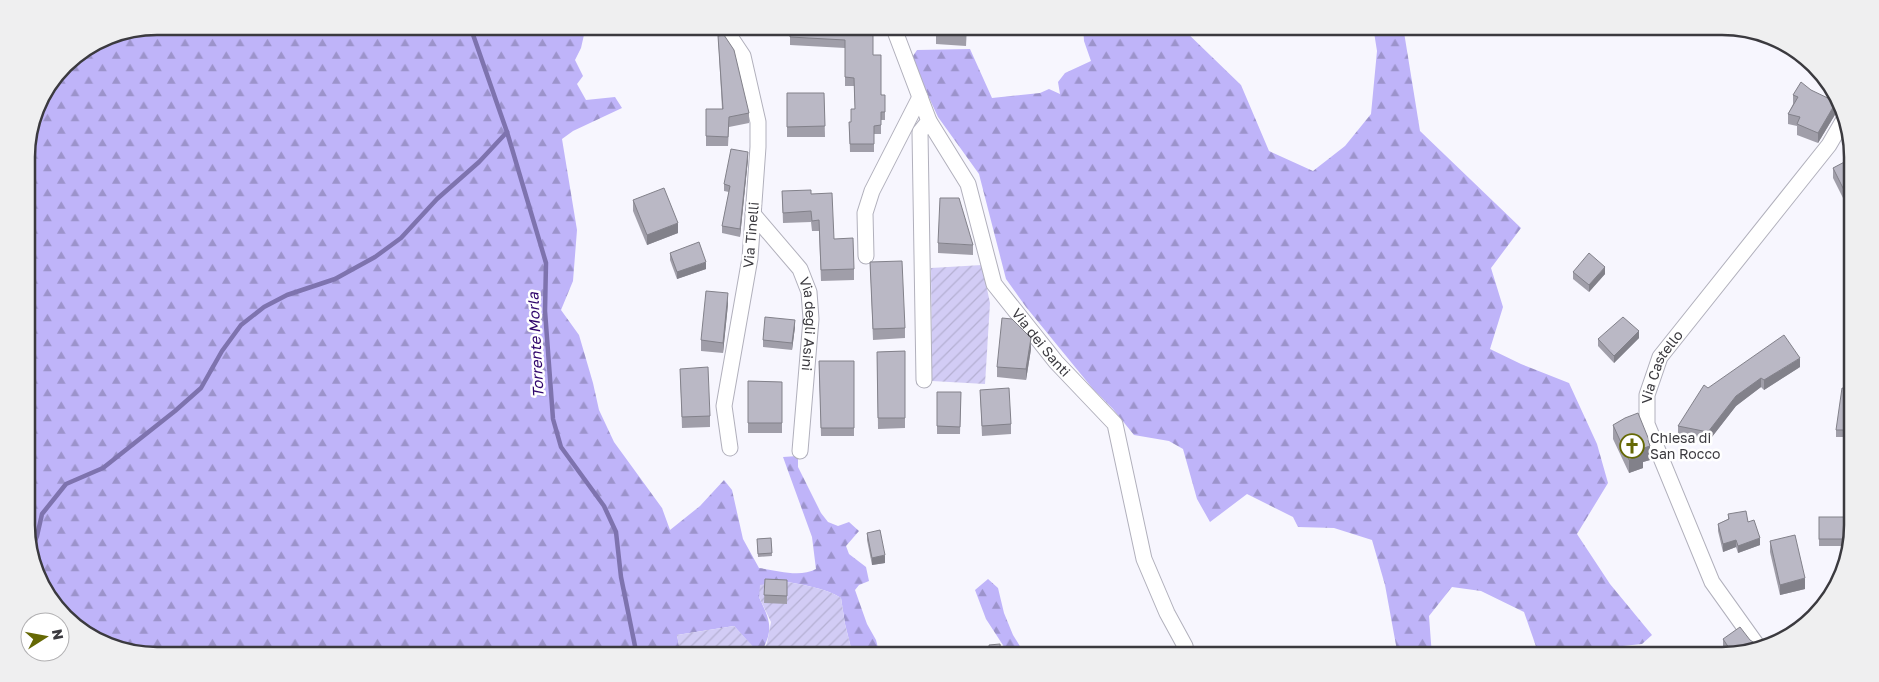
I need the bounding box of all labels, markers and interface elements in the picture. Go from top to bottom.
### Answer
street label: Via Tinelli [739,201,762,269]
street label: Via degli Asini [796,274,820,372]
water label: Torrente Morla [523,291,547,398]
street label: Via dei Santi [1008,304,1074,380]
street label: Via Castello [1638,327,1686,403]
place label: Chiesa di San Rocco [1650,429,1720,462]
church icon: Chiesa di San Rocco [1619,433,1645,459]
north arrow [20,612,70,662]
text: N [49,628,68,641]

